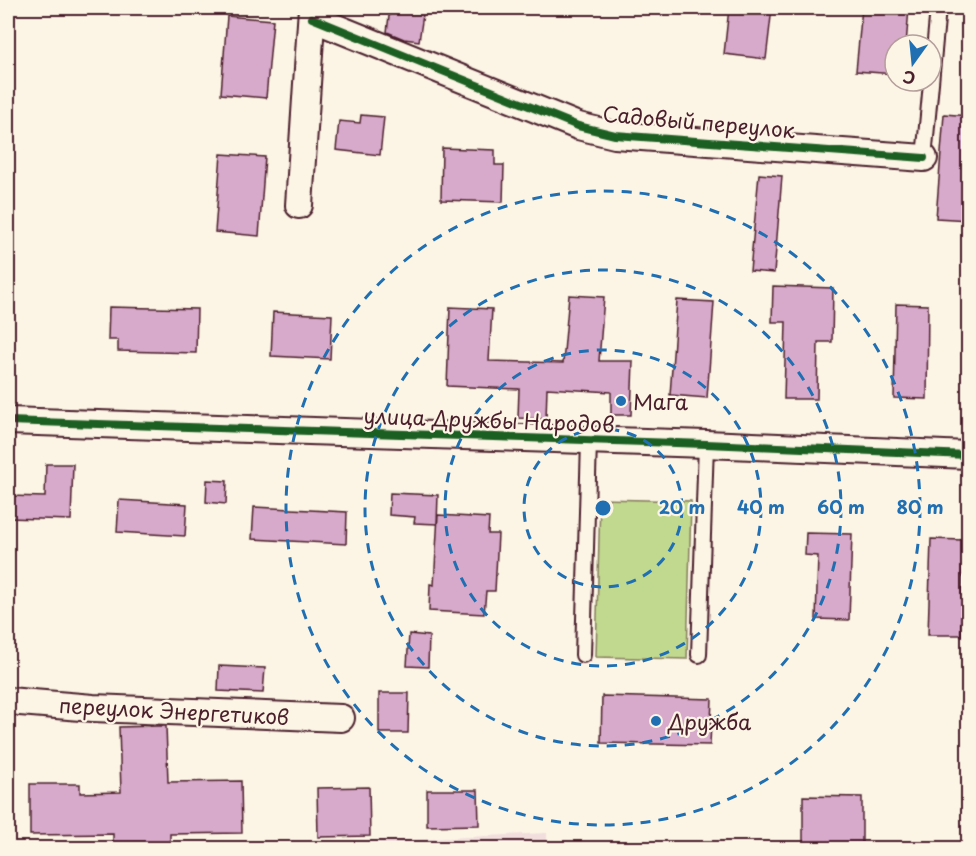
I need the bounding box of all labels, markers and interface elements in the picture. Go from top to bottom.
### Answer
north arrow [883,33,943,93]
text: С [900,65,918,92]
street label: Садовый переулок [601,97,797,145]
place label: Мага [633,385,689,417]
marker: Мага [614,394,628,408]
street label: улица Дружбы Народов [363,399,615,439]
text: 20 m [659,493,705,520]
text: 40 m [737,493,785,520]
text: 60 m [817,493,865,520]
text: 80 m [896,493,944,520]
centre of rings [593,498,613,518]
street label: переулок Энергетиков [58,688,290,732]
place label: Дружба [667,705,752,737]
marker: Дружба [649,714,663,728]

